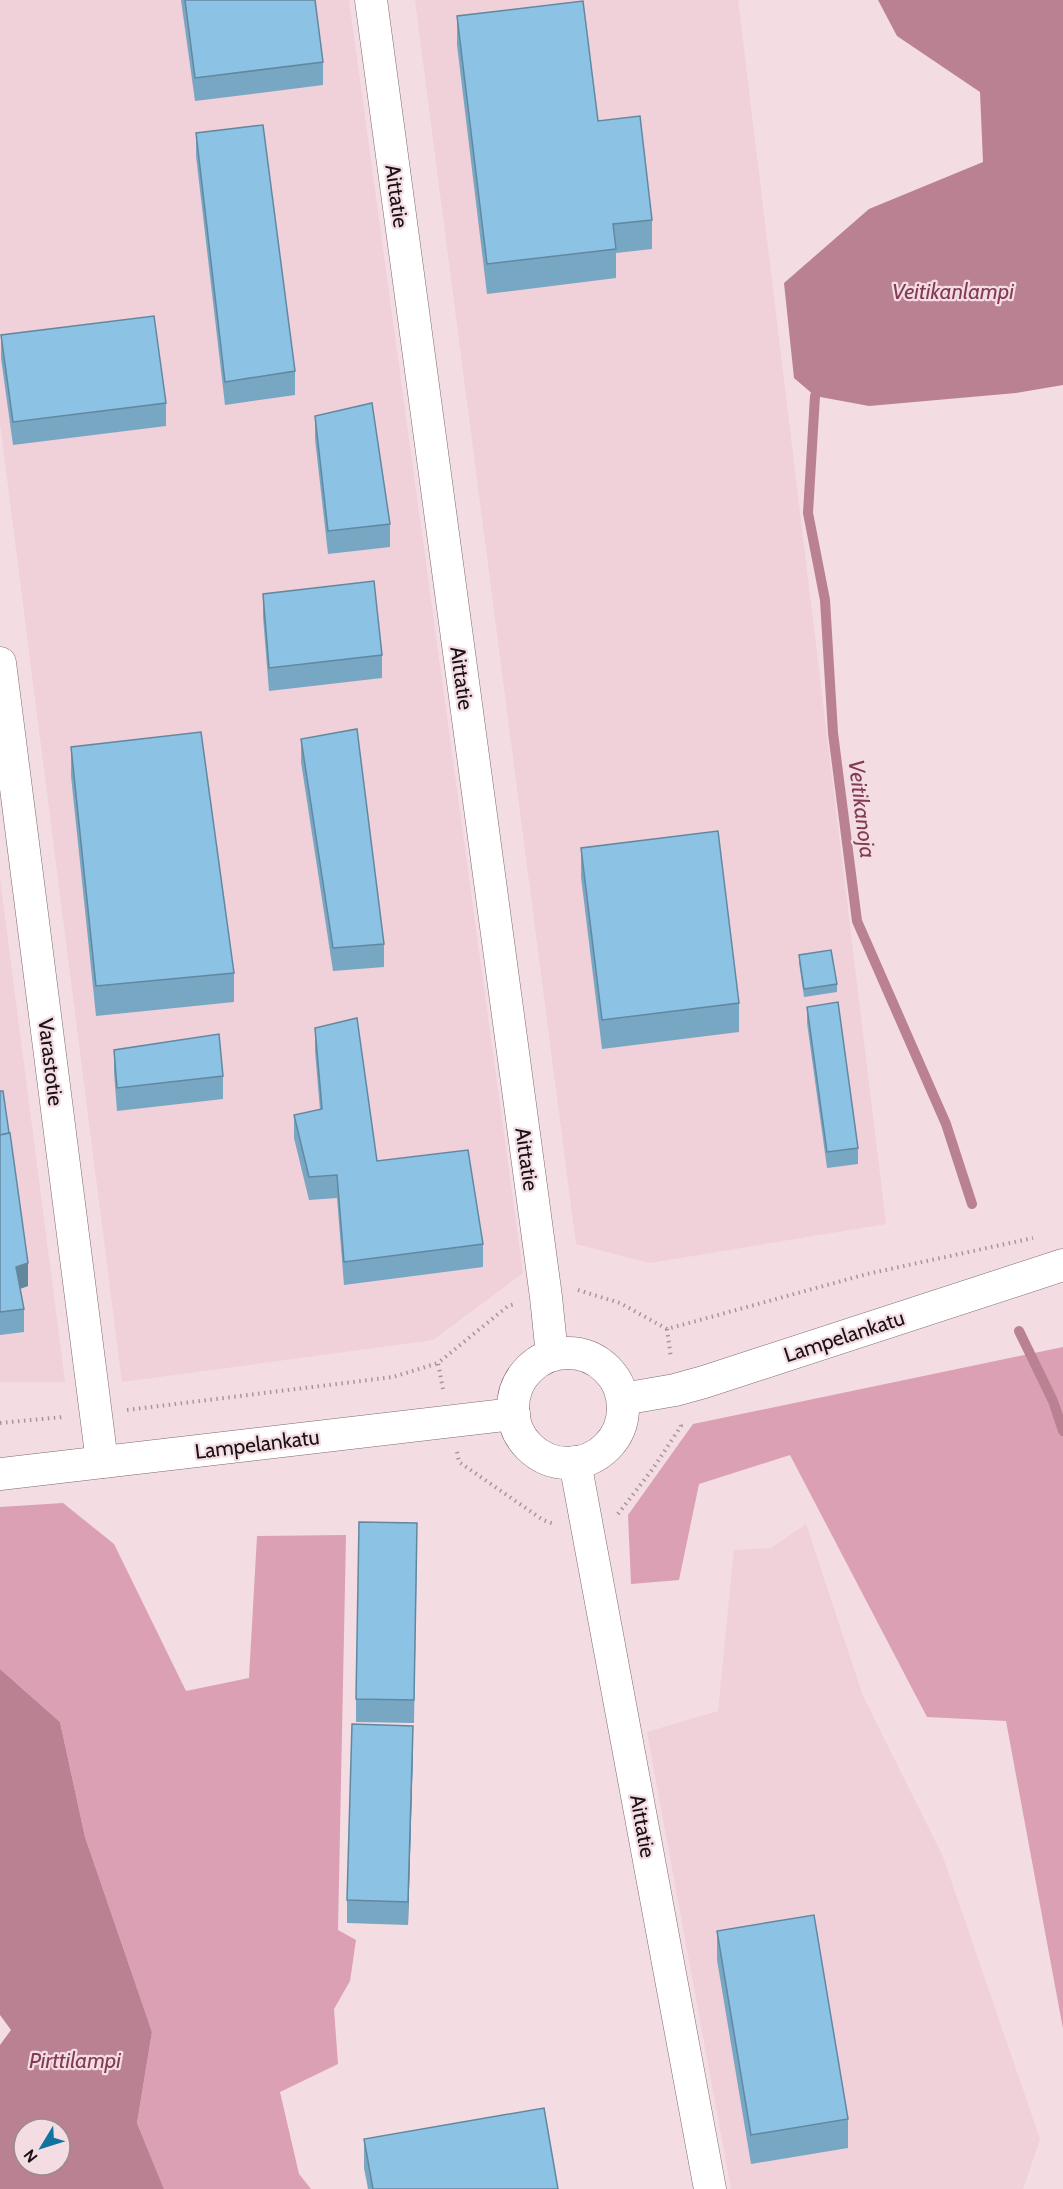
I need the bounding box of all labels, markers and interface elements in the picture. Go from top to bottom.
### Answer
street label: Aittatie [380,163,414,230]
water label: Veitikanlampi [892,278,1014,305]
street label: Aittatie [445,645,479,712]
water label: Veitikanoja [843,758,881,860]
street label: Varastotie [33,1017,69,1107]
street label: Aittatie [510,1126,544,1193]
street label: Lampelankatu [780,1305,908,1367]
street label: Lampelankatu [193,1424,321,1464]
street label: Aittatie [625,1792,661,1860]
water label: Pirttilampi [29,2047,121,2074]
north arrow [12,2117,72,2177]
text: N [20,2146,42,2166]

